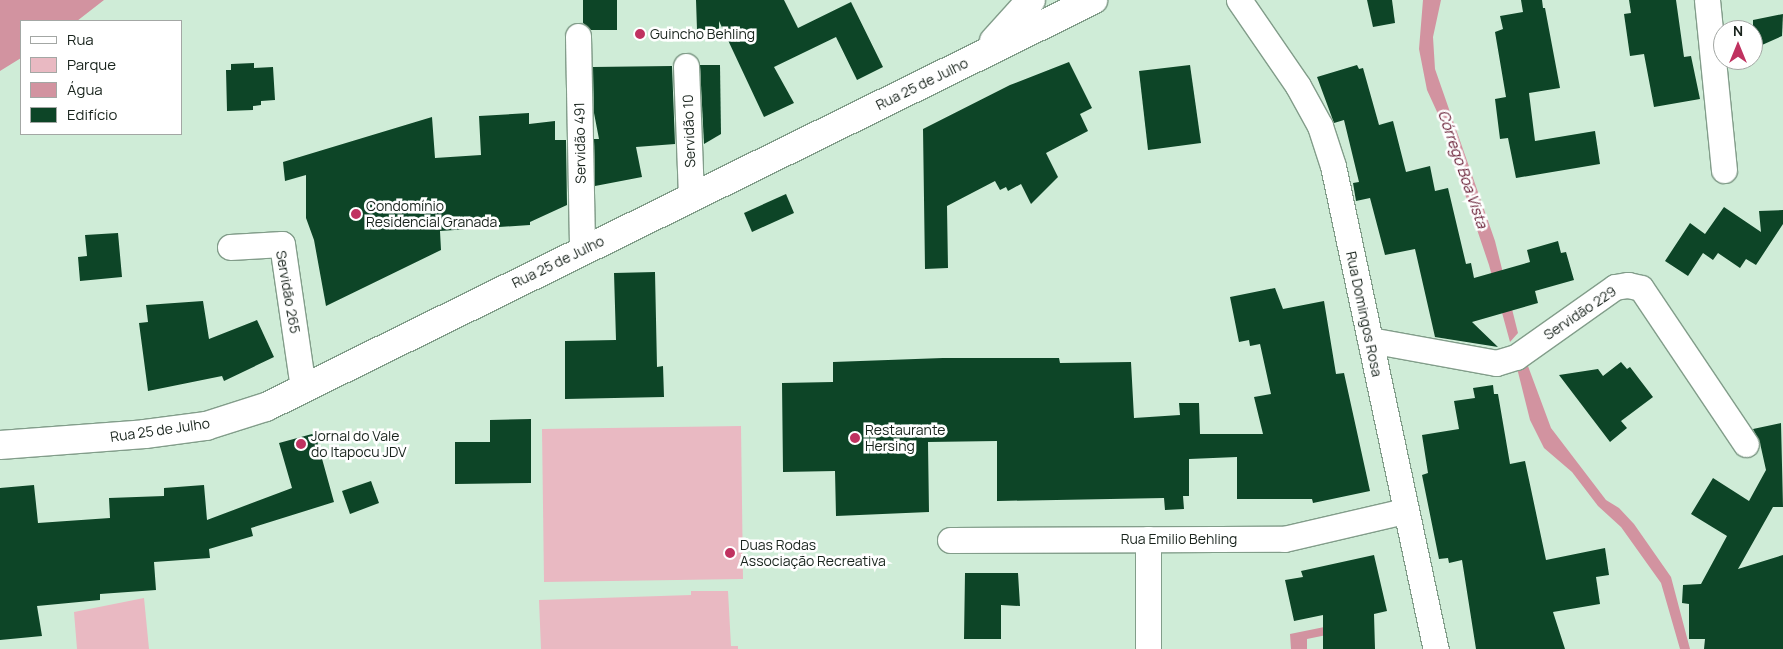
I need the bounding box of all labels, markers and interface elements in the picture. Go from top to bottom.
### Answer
legend [20,20,182,135]
north arrow [1713,20,1763,70]
text: N [1733,21,1743,40]
place label: Guincho Behling [650,26,755,42]
marker: Guincho Behling [634,28,646,40]
text: Rua [67,29,94,50]
text: Parque [67,54,116,75]
street label: Rua 25 de Julho [873,54,971,114]
text: Água [67,79,103,100]
street label: Servidão 10 [679,94,699,168]
street label: Servidão 491 [571,102,589,184]
text: Edifício [67,104,117,125]
water label: Córrego Boa Vista [1434,108,1492,230]
place label: Condomínio Residencial Granada [366,198,497,230]
marker: Condomínio Residencial Granada [350,208,362,220]
street label: Rua 25 de Julho [509,232,607,292]
street label: Servidão 265 [272,249,304,335]
street label: Rua Domingos Rosa [1343,250,1385,378]
street label: Servidão 229 [1540,283,1620,343]
street label: Rua 25 de Julho [109,415,211,445]
place label: Restaurante Hersing [865,422,945,454]
place label: Jornal do Vale do Itapocu JDV [311,428,406,461]
marker: Restaurante Hersing [849,432,861,444]
marker: Jornal do Vale do Itapocu JDV [295,438,307,450]
street label: Rua Emilio Behling [1121,531,1237,547]
place label: Duas Rodas Associação Recreativa [740,537,886,570]
marker: Duas Rodas Associação Recreativa [724,547,736,559]

